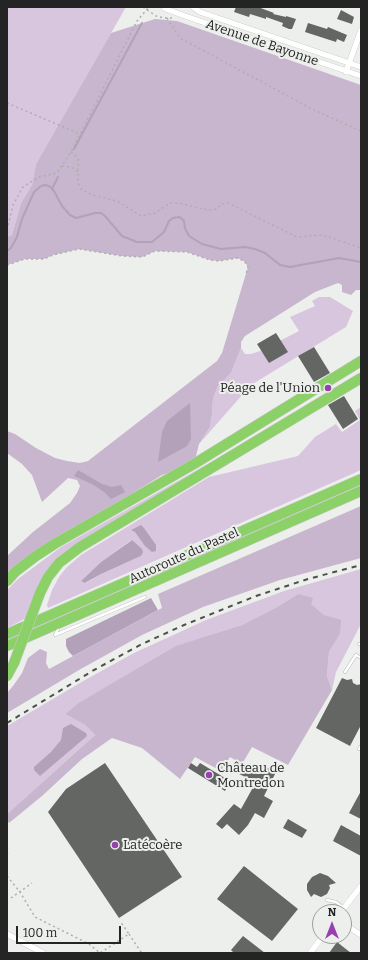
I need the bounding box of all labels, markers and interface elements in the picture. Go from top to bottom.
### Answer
street label: Avenue de Bayonne [204,16,320,70]
place label: Péage de l'Union [220,380,320,396]
marker: Péage de l'Union [323,383,333,393]
street label: Autoroute du Pastel [127,525,241,587]
place label: Château de Montredon [217,760,285,791]
marker: Château de Montredon [204,770,214,780]
place label: Latécoère [123,837,182,853]
marker: Latécoère [110,840,120,850]
north arrow [312,904,352,944]
text: N [328,906,336,919]
scale bar [18,918,123,944]
text: 100 m [23,926,57,940]

